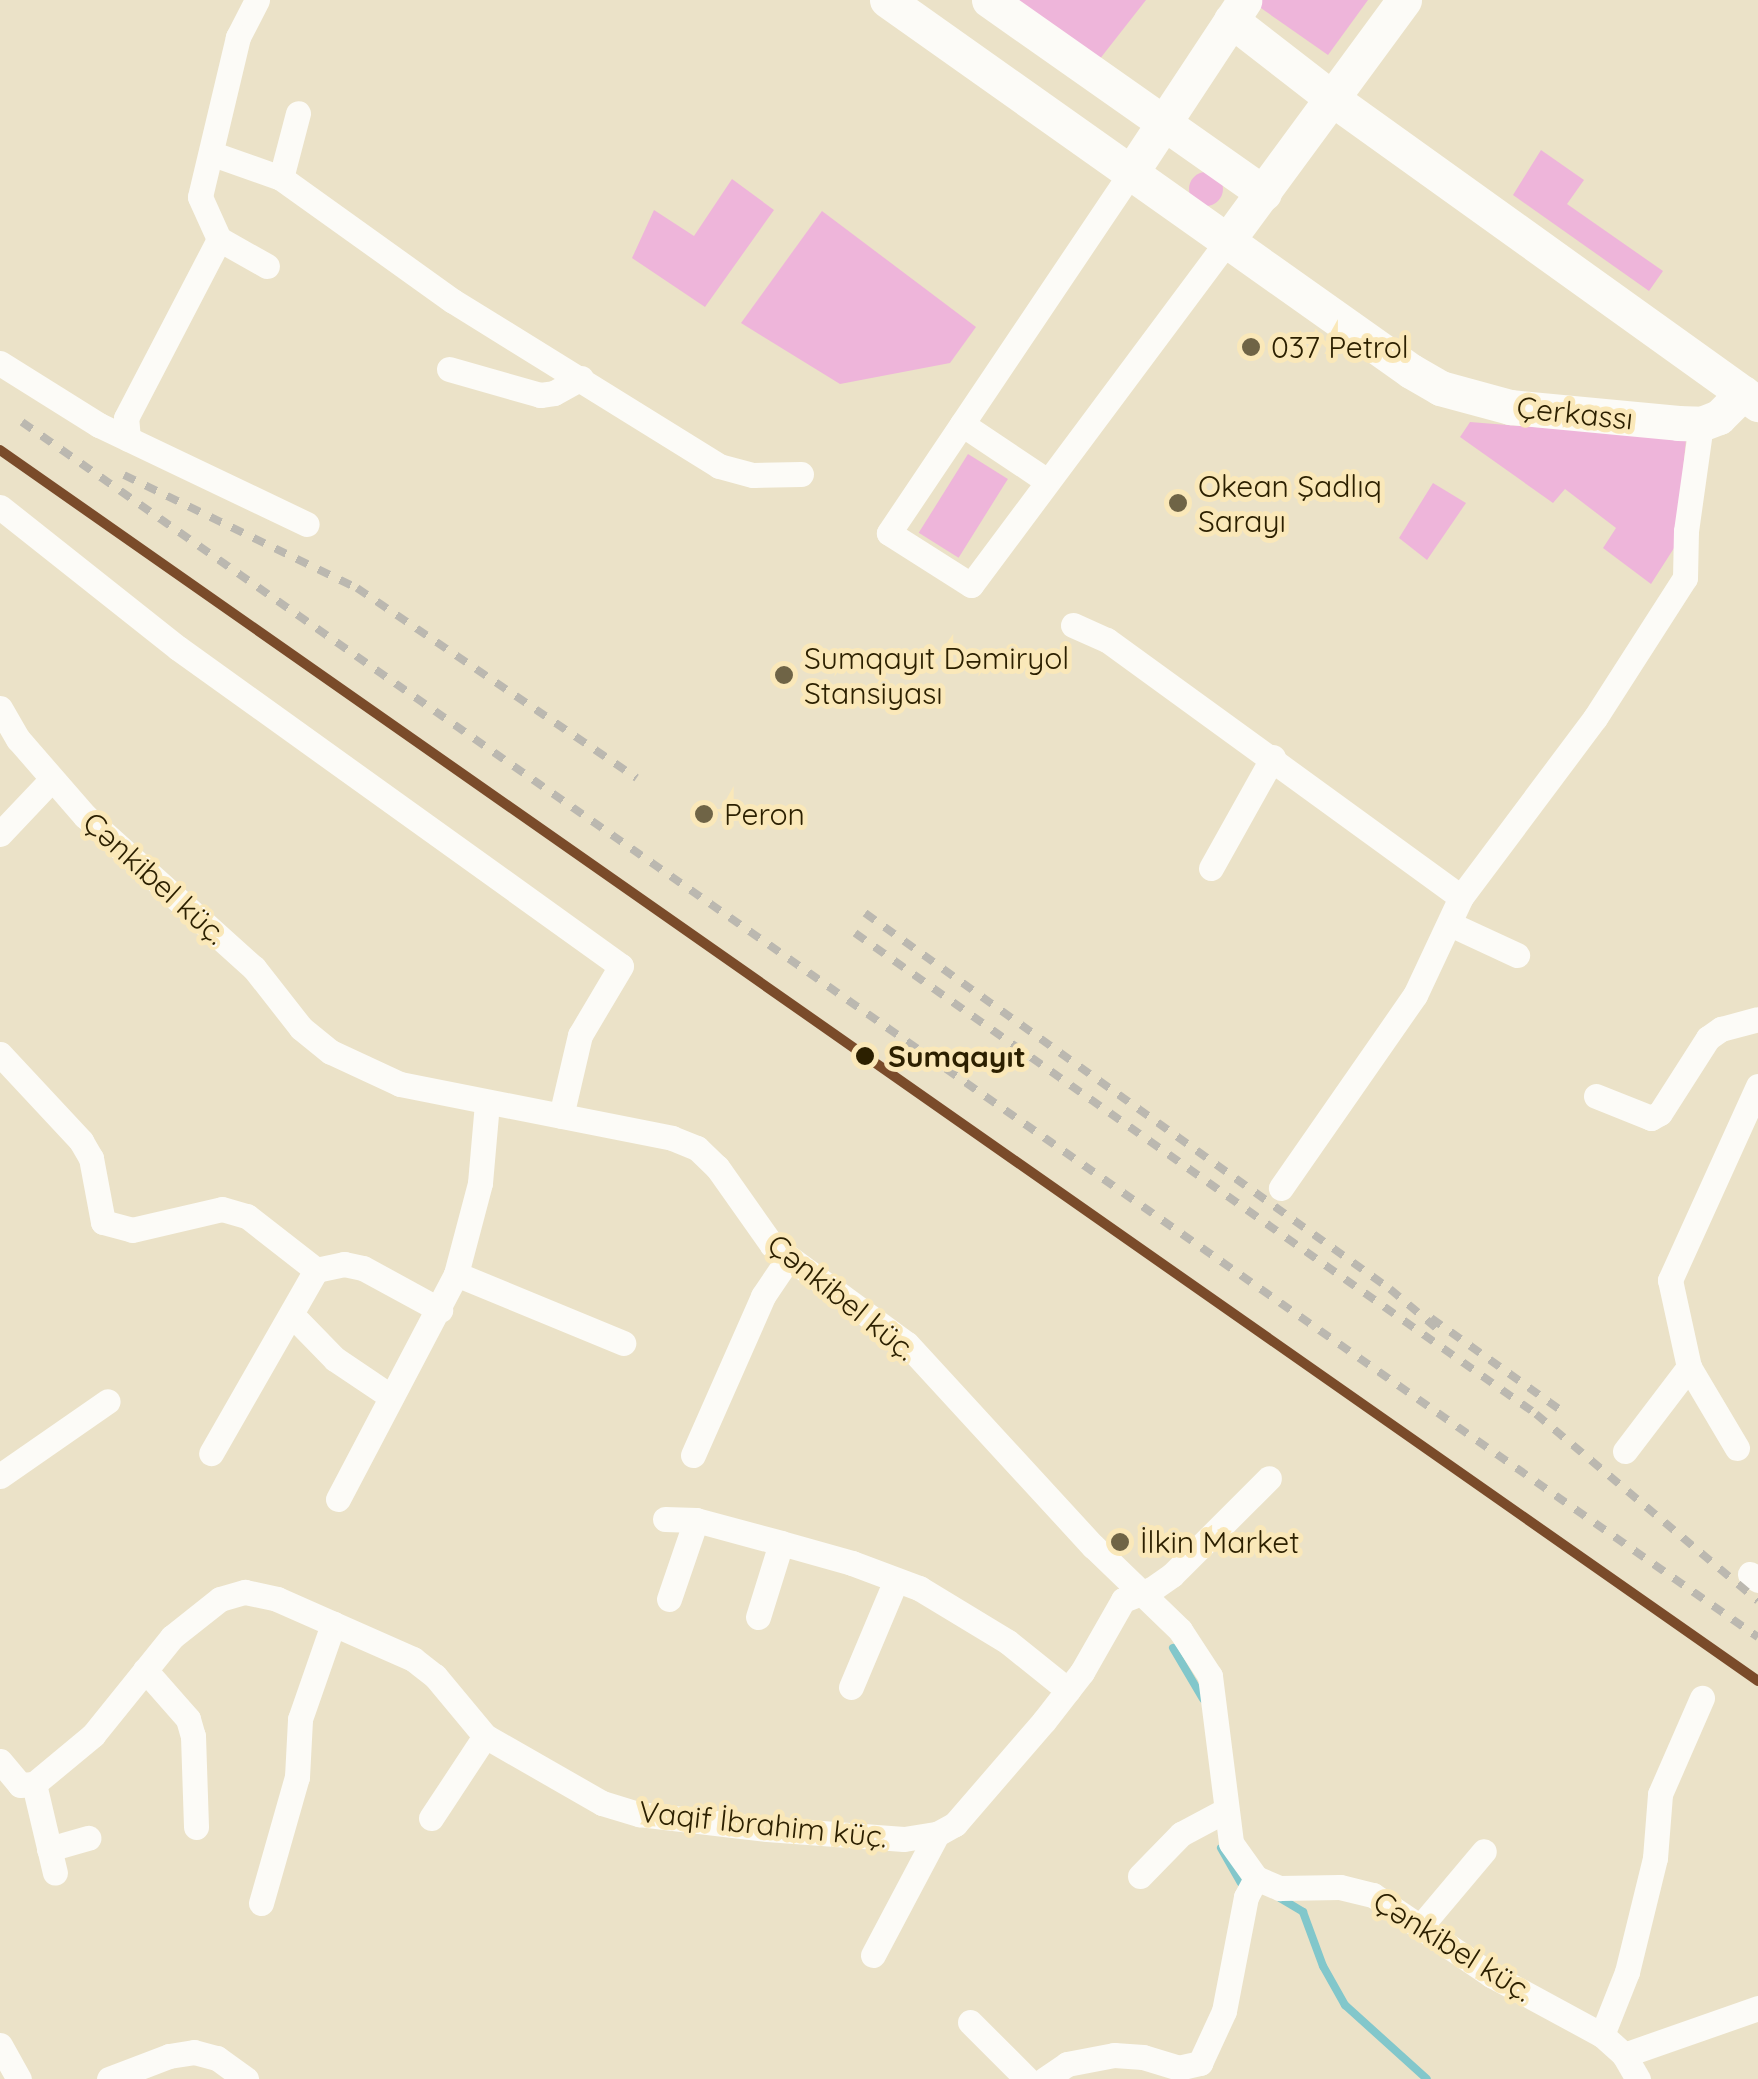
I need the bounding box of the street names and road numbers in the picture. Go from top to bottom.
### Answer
street label: Çerkassı [1515,389,1635,437]
street label: Çənkibel küç. [76,804,234,952]
street label: Çənkibel küç. [761,1226,923,1368]
street label: Vaqif İbrahim küç. [637,1793,889,1855]
street label: Çənkibel küç. [1367,1883,1539,2009]

